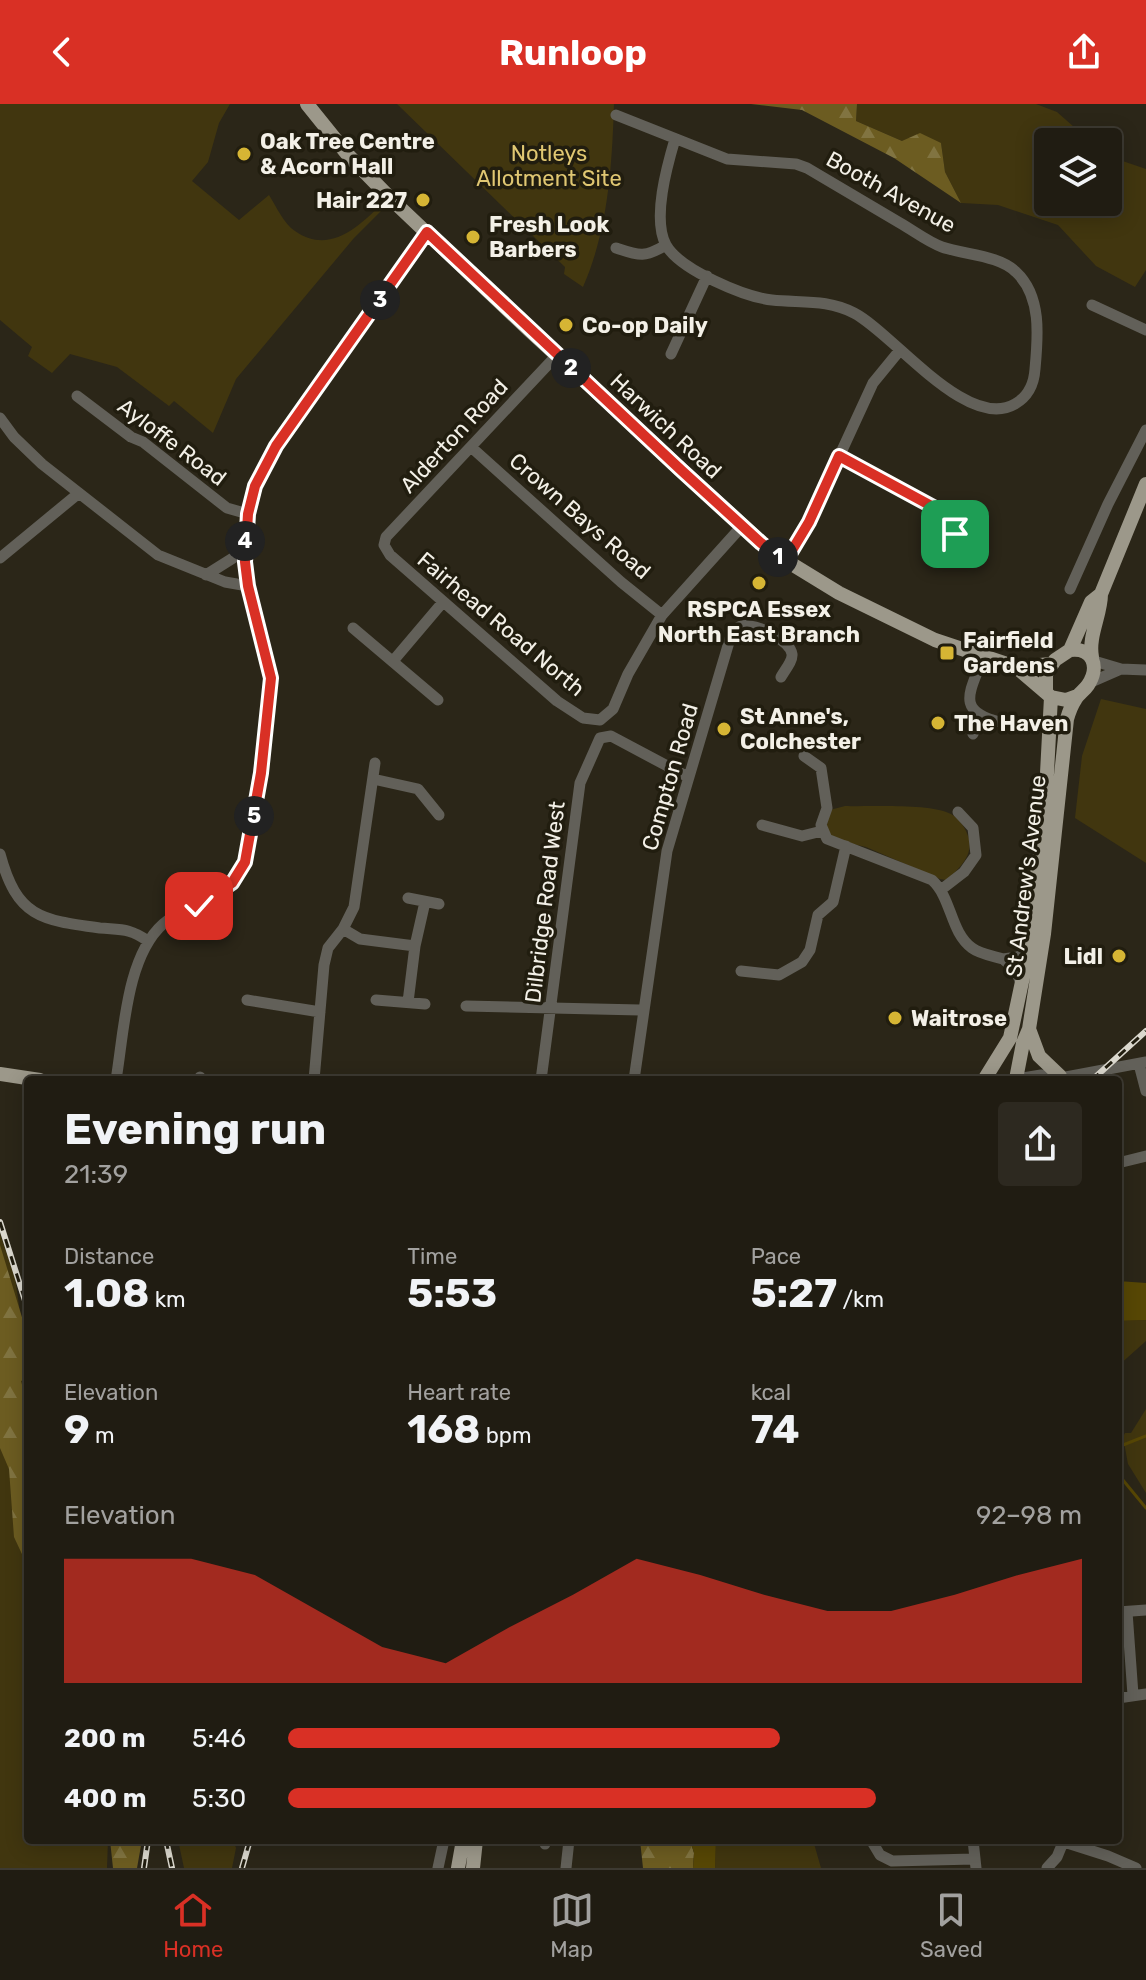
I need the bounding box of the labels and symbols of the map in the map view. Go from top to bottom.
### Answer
place label: Oak Tree Centre & Acorn Hall [260,128,435,180]
park label: Notleys Allotment Site [476,140,622,192]
marker: Oak Tree Centre & Acorn Hall [235,145,253,163]
street label: Booth Avenue [822,145,960,239]
place label: Hair 227 [316,187,407,214]
marker: Hair 227 [414,191,432,209]
place label: Fresh Look Barbers [489,211,609,263]
marker: Fresh Look Barbers [464,228,482,246]
pin: 3 [360,280,400,320]
place label: Co-op Daily [582,312,708,339]
marker: Co-op Daily [557,316,575,334]
pin: 2 [551,348,591,388]
street label: Harwich Road [605,368,727,484]
street label: Alderton Road [394,373,514,499]
street label: Ayloffe Road [112,392,232,492]
street label: Crown Bays Road [504,447,656,585]
pin [921,500,989,568]
pin: 4 [225,521,265,561]
pin: 1 [758,537,798,577]
street label: Fairhead Road North [412,546,590,702]
marker: RSPCA Essex North East Branch [750,574,768,592]
place label: RSPCA Essex North East Branch [658,596,860,648]
place label: Fairfield Gardens [963,627,1055,679]
marker: Fairfield Gardens [938,644,956,662]
street label: Compton Road [636,700,704,854]
place label: St Anne's, Colchester [740,703,861,755]
place label: The Haven [954,710,1068,737]
marker: The Haven [929,714,947,732]
marker: St Anne's, Colchester [715,720,733,738]
street label: St Andrew's Avenue [1000,773,1052,979]
pin: 5 [234,796,274,836]
street label: Dilbridge Road West [519,799,571,1004]
pin [165,872,233,940]
place label: Lidl [1063,943,1103,970]
marker: Lidl [1110,947,1128,965]
place label: Waitrose [911,1005,1007,1032]
marker: Waitrose [886,1009,904,1027]

